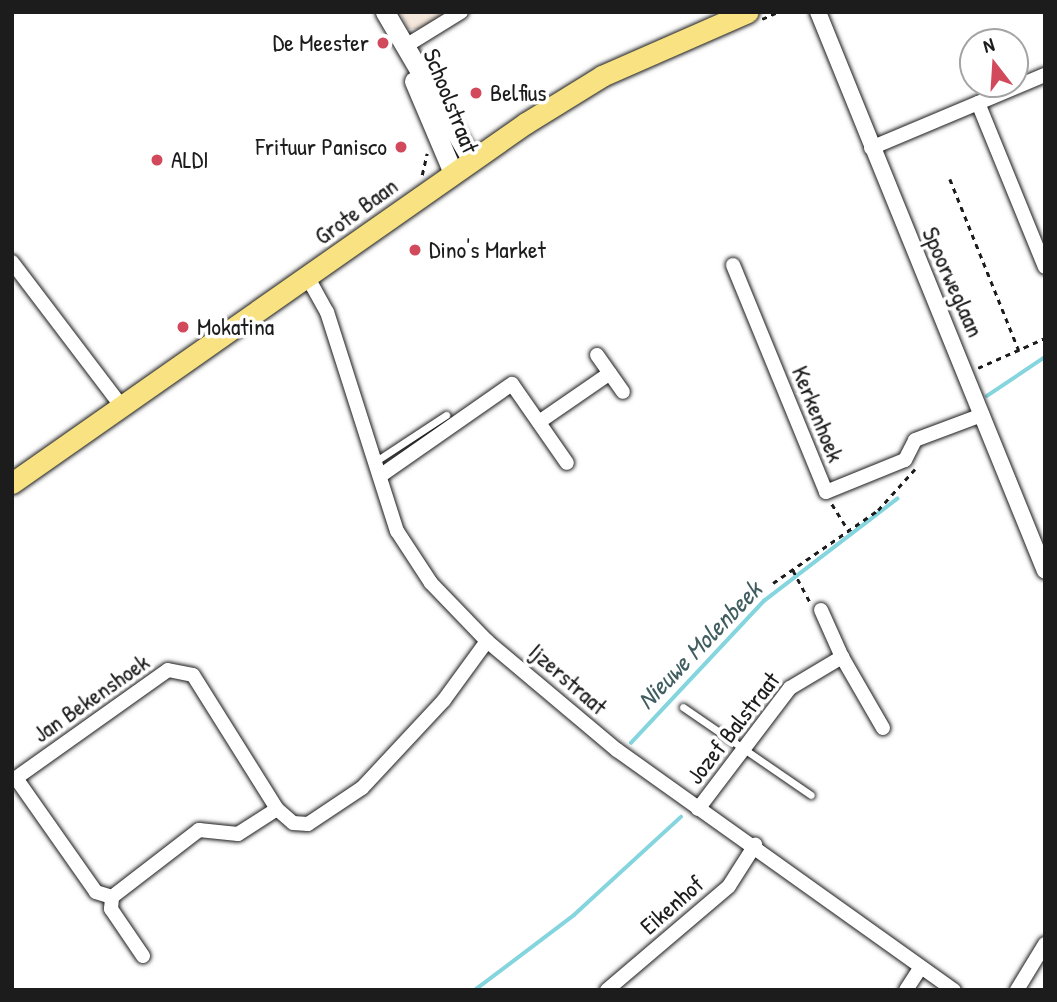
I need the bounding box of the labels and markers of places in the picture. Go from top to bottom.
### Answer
place label: De Meester [273,29,369,57]
marker: De Meester [375,35,391,51]
place label: Belfius [490,79,547,107]
marker: Belfius [468,85,484,101]
place label: Frituur Panisco [256,133,387,161]
marker: Frituur Panisco [393,139,409,155]
place label: ALDI [171,146,209,174]
marker: ALDI [149,152,165,168]
place label: Dino's Market [429,236,546,264]
marker: Dino's Market [407,242,423,258]
place label: Mokatina [197,313,274,341]
marker: Mokatina [175,319,191,335]

